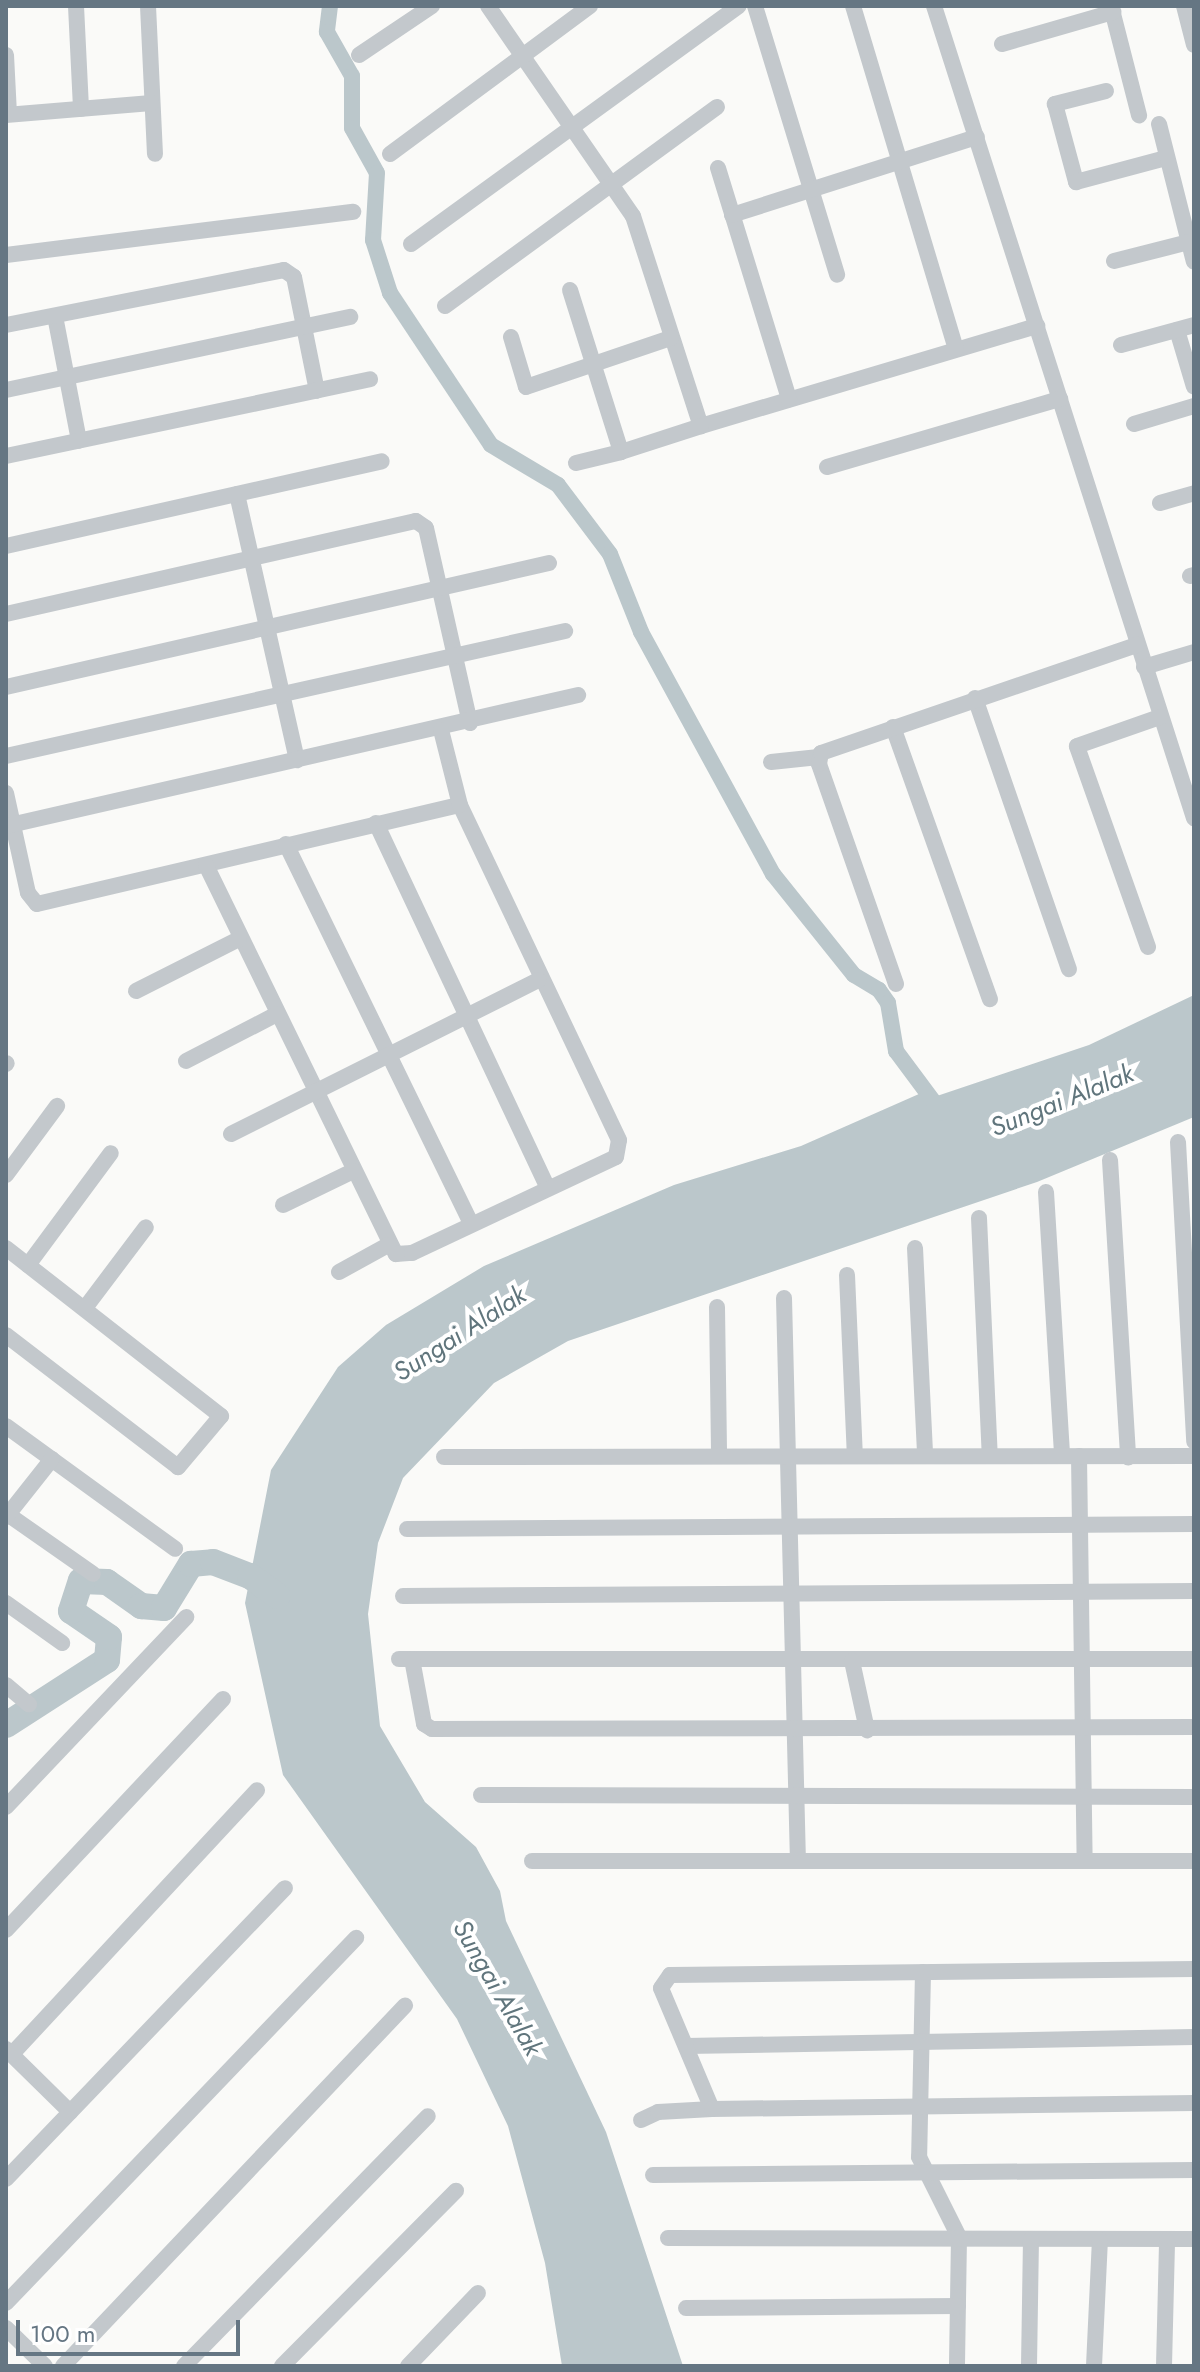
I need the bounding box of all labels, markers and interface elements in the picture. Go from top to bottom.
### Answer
water label: Sungai Alalak [986,1058,1138,1144]
water label: Sungai Alalak [388,1280,532,1388]
water label: Sungai Alalak [446,1915,548,2061]
scale bar [20,2304,244,2354]
text: 100 m [30,2316,96,2351]

